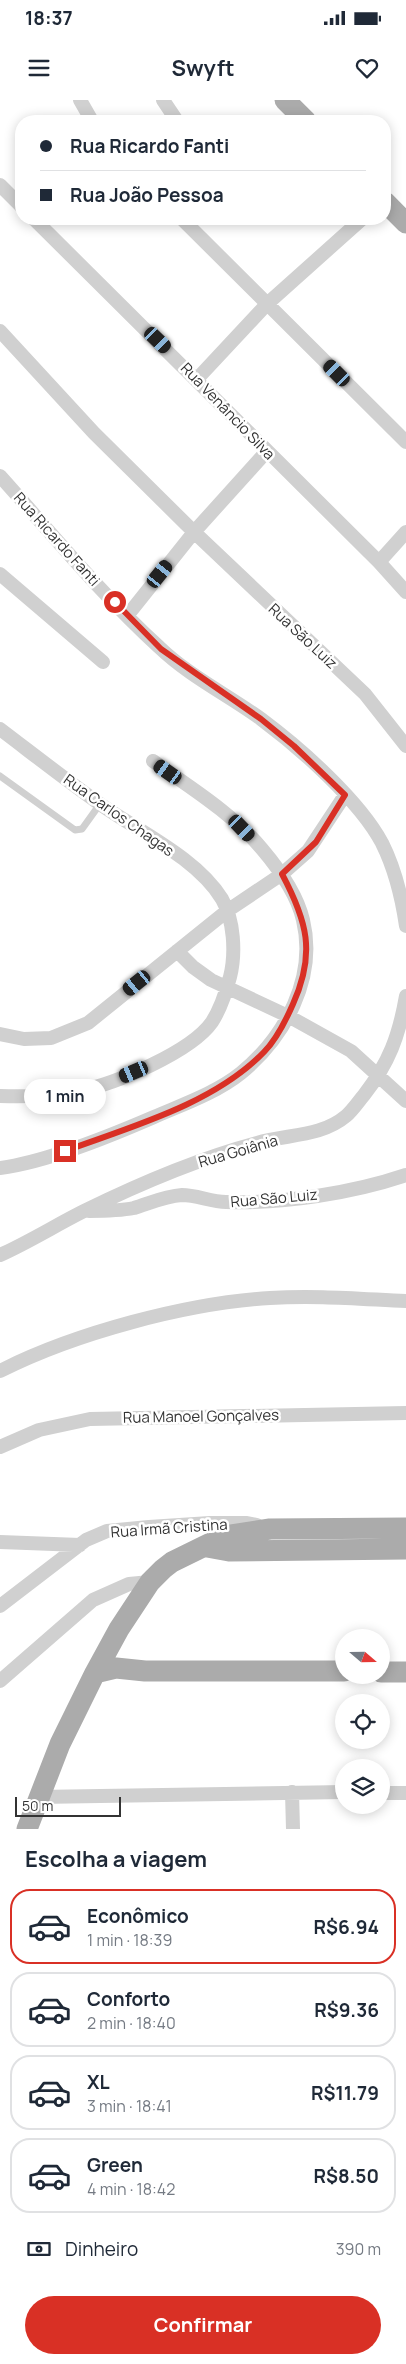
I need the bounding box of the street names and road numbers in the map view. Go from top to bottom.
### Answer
street label: Rua Venâncio Silva [176,358,280,464]
street label: Rua Ricardo Fanti [9,488,105,590]
street label: Rua São Luiz [264,599,342,673]
street label: Rua Carlos Chagas [60,769,179,861]
street label: Rua Goiânia [196,1130,280,1172]
street label: Rua São Luiz [230,1184,318,1212]
street label: Rua Manoel Gonçalves [123,1404,279,1428]
street label: Rua Irmã Cristina [110,1513,228,1543]

